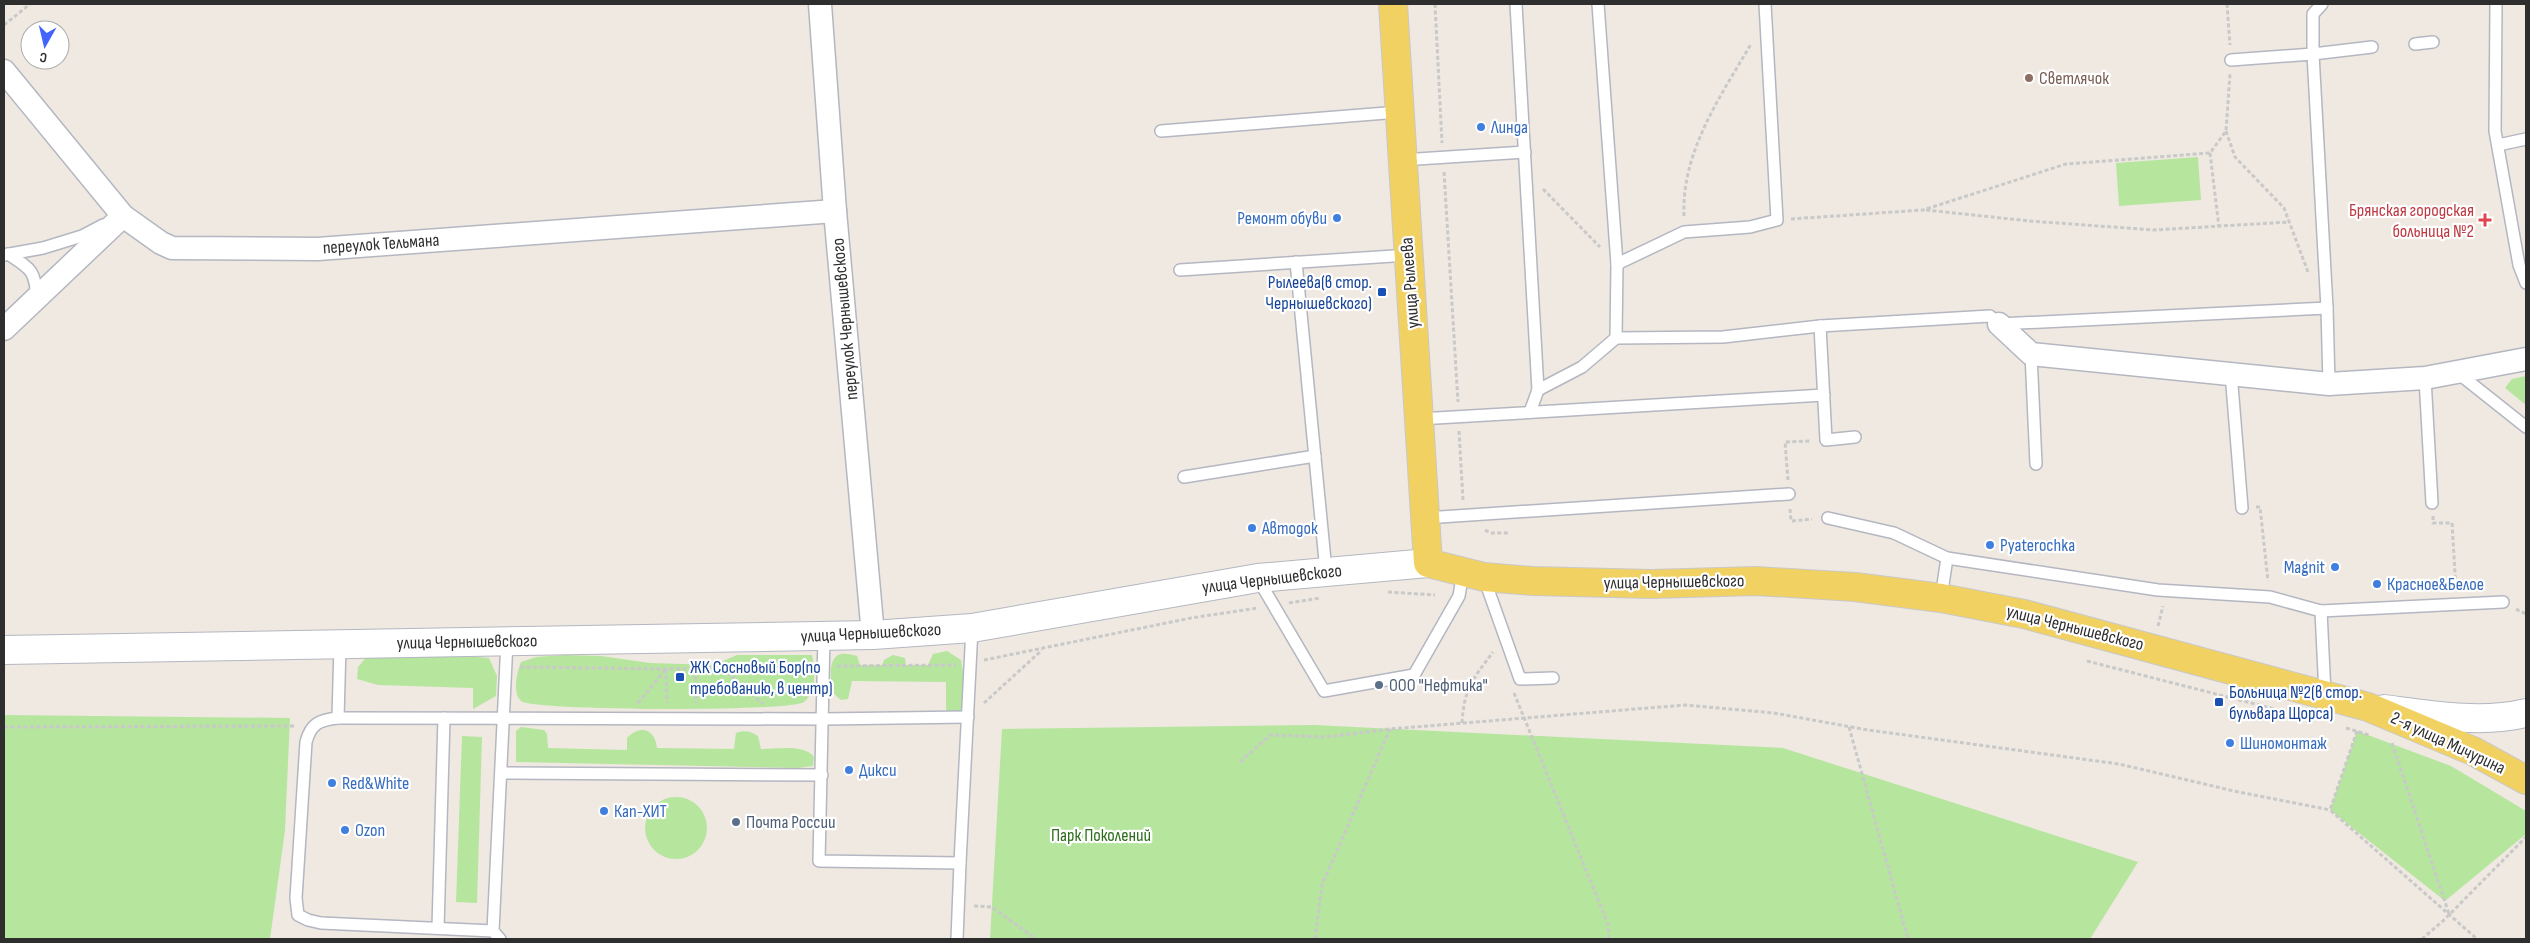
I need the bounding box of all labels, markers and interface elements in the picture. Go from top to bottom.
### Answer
north arrow [20,20,70,70]
text: С [39,48,48,66]
place label: Светлячок [2039,68,2109,89]
marker: Светлячок [2023,72,2035,84]
place label: Линда [1490,117,1528,138]
marker: Линда [1475,121,1487,133]
place label: Брянская городская больница №2 [2349,200,2474,242]
place label: Ремонт обуви [1237,208,1327,229]
marker: Ремонт обуви [1331,212,1343,224]
marker: Брянская городская больница №2 [2478,213,2492,227]
street label: переулок Тельмана [322,229,440,259]
street label: переулок Чернышевского [827,237,863,401]
street label: улица Рылеева [1396,237,1424,329]
place label: Рылеева(в стор. Чернышевского) [1265,272,1372,314]
marker: Рылеева(в стор. Чернышевского) [1376,286,1388,298]
place label: Автодок [1261,518,1318,539]
marker: Автодок [1246,522,1258,534]
place label: Pyaterochka [2000,535,2075,556]
marker: Pyaterochka [1984,539,1996,551]
place label: Magnit [2284,557,2325,578]
street label: улица Чернышевского [1201,560,1343,598]
marker: Magnit [2329,561,2341,573]
street label: улица Чернышевского [1603,570,1745,594]
place label: Красное&Белое [2387,574,2484,595]
marker: Красное&Белое [2371,578,2383,590]
street label: улица Чернышевского [2004,601,2146,655]
street label: улица Чернышевского [800,619,942,647]
street label: улица Чернышевского [396,630,538,654]
place label: ЖК Сосновый Бор(по требованию, в центр) [690,657,833,699]
marker: ЖК Сосновый Бор(по требованию, в центр) [674,671,686,683]
place label: ООО "Нефтика" [1389,675,1488,696]
marker: ООО "Нефтика" [1373,679,1385,691]
place label: Больница №2(в стор. бульвара Щорса) [2229,682,2362,724]
marker: Больница №2(в стор. бульвара Щорса) [2213,696,2225,708]
street label: 2-я улица Мичурина [2387,707,2509,779]
place label: Шиномонтаж [2240,733,2327,754]
marker: Шиномонтаж [2224,737,2236,749]
place label: Дикси [859,760,896,781]
marker: Дикси [843,764,855,776]
place label: Red&White [342,773,409,794]
marker: Red&White [326,777,338,789]
place label: Кап-ХИТ [614,801,667,822]
marker: Кап-ХИТ [598,805,610,817]
place label: Почта России [746,812,836,833]
marker: Почта России [730,816,742,828]
place label: Ozon [355,820,385,841]
marker: Ozon [339,824,351,836]
park label: Парк Поколений [1051,825,1151,846]

